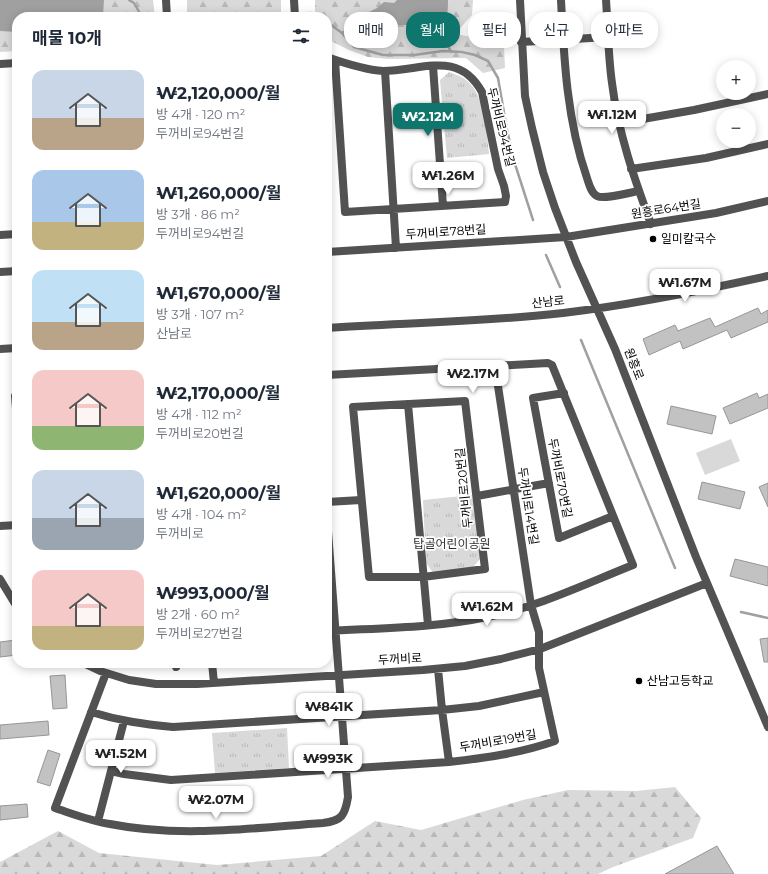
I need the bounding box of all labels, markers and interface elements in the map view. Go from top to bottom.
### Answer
chip: 매매 [344,12,398,48]
chip: 월세 [406,12,460,48]
chip: 필터 [468,12,521,48]
chip: 신규 [529,12,583,48]
chip: 아파트 [591,12,658,48]
icon: filters [290,25,312,47]
text: 매물 10개 [32,28,102,48]
map controls [716,60,756,148]
button: + [716,60,756,100]
text: ₩2,120,000/월 [156,83,280,103]
icon: home [64,86,112,134]
street label: 두꺼비로94번길 [484,86,519,168]
pin: ₩1.12M [579,101,645,135]
pin: ₩2.12M [395,103,461,137]
text: 방 4개 · 120 m² [156,106,245,122]
text: ₩1.12M [587,106,637,122]
text: ₩2.12M [402,108,454,124]
button: − [716,108,756,148]
text: 두꺼비로94번길 [156,125,244,141]
pin: ₩1.26M [415,162,481,196]
text: ₩1.26M [421,167,475,183]
text: ₩1,260,000/월 [156,183,282,203]
icon: home [64,186,112,234]
street label: 원흥로64번길 [630,196,702,221]
text: 방 3개 · 86 m² [156,206,240,222]
street label: 두꺼비로78번길 [405,221,487,242]
text: 두꺼비로94번길 [156,225,244,241]
place label: 일미칼국수 [661,231,716,246]
marker: 일미칼국수 [648,234,658,244]
pin: ₩1.67M [652,269,718,303]
text: ₩1.67M [658,274,712,290]
text: ₩1,670,000/월 [156,283,281,303]
icon: home [64,286,112,334]
street label: 산남로 [531,292,565,311]
text: 방 3개 · 107 m² [156,306,244,322]
text: 산남로 [156,325,192,341]
street label: 원흥로 [622,346,647,382]
pin: ₩2.17M [440,360,506,394]
text: ₩2.17M [447,365,499,381]
text: ₩2,170,000/월 [156,383,280,403]
icon: home [64,386,112,434]
text: 방 4개 · 112 m² [156,406,242,422]
text: 두꺼비로20번길 [156,425,244,441]
street label: 두꺼비로70번길 [545,437,576,519]
street label: 두꺼비로20번길 [452,447,475,529]
street label: 두꺼비로14번길 [515,466,542,546]
text: ₩1,620,000/월 [156,483,281,503]
icon: home [64,486,112,534]
text: 방 4개 · 104 m² [156,506,247,522]
text: 두꺼비로 [156,525,204,541]
park label: 탑골어린이공원 [413,536,491,551]
text: ₩993,000/월 [156,583,270,603]
icon: home [64,586,112,634]
pin: ₩1.62M [454,593,520,627]
text: ₩1.62M [461,598,513,614]
text: 방 2개 · 60 m² [156,606,240,622]
text: 두꺼비로27번길 [156,625,243,641]
street label: 두꺼비로 [378,650,422,667]
place label: 산남고등학교 [647,673,713,688]
marker: 산남고등학교 [634,676,644,686]
pin: ₩841K [301,693,357,727]
text: ₩841K [305,698,353,714]
street label: 두꺼비로19번길 [458,726,538,755]
pin: ₩1.52M [88,740,154,774]
text: ₩1.52M [95,745,147,761]
pin: ₩993K [300,745,356,779]
text: ₩993K [303,750,353,766]
pin: ₩2.07M [183,786,249,820]
text: ₩2.07M [188,791,244,807]

